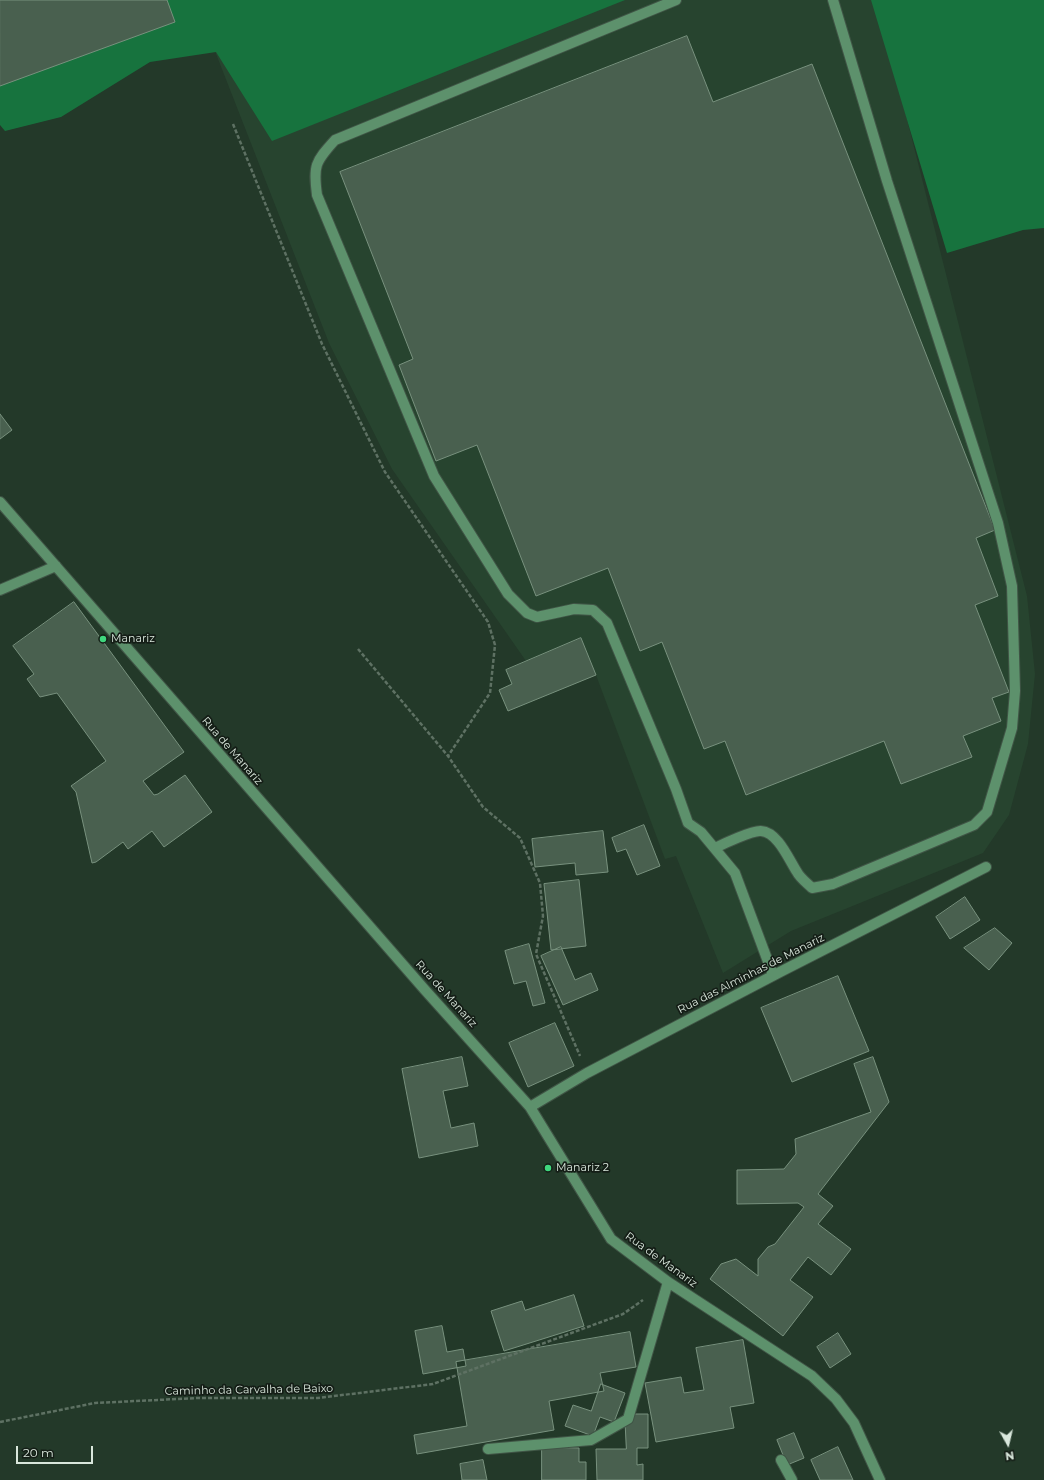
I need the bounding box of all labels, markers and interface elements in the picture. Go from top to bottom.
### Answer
place label: Manariz [111,632,155,646]
marker: Manariz [98,634,108,644]
street label: Rua de Manariz [199,714,265,788]
street label: Rua das Alminhas de Manariz [675,931,827,1017]
street label: Rua de Manariz [412,958,480,1030]
place label: Manariz 2 [556,1161,609,1175]
marker: Manariz 2 [543,1163,553,1173]
street label: Rua de Manariz [623,1230,699,1290]
street label: Caminho da Carvalha de Baixo [165,1382,333,1398]
north arrow [988,1424,1028,1464]
scale bar [18,1438,95,1464]
text: 20 m [23,1445,54,1460]
text: N [1004,1448,1015,1463]

